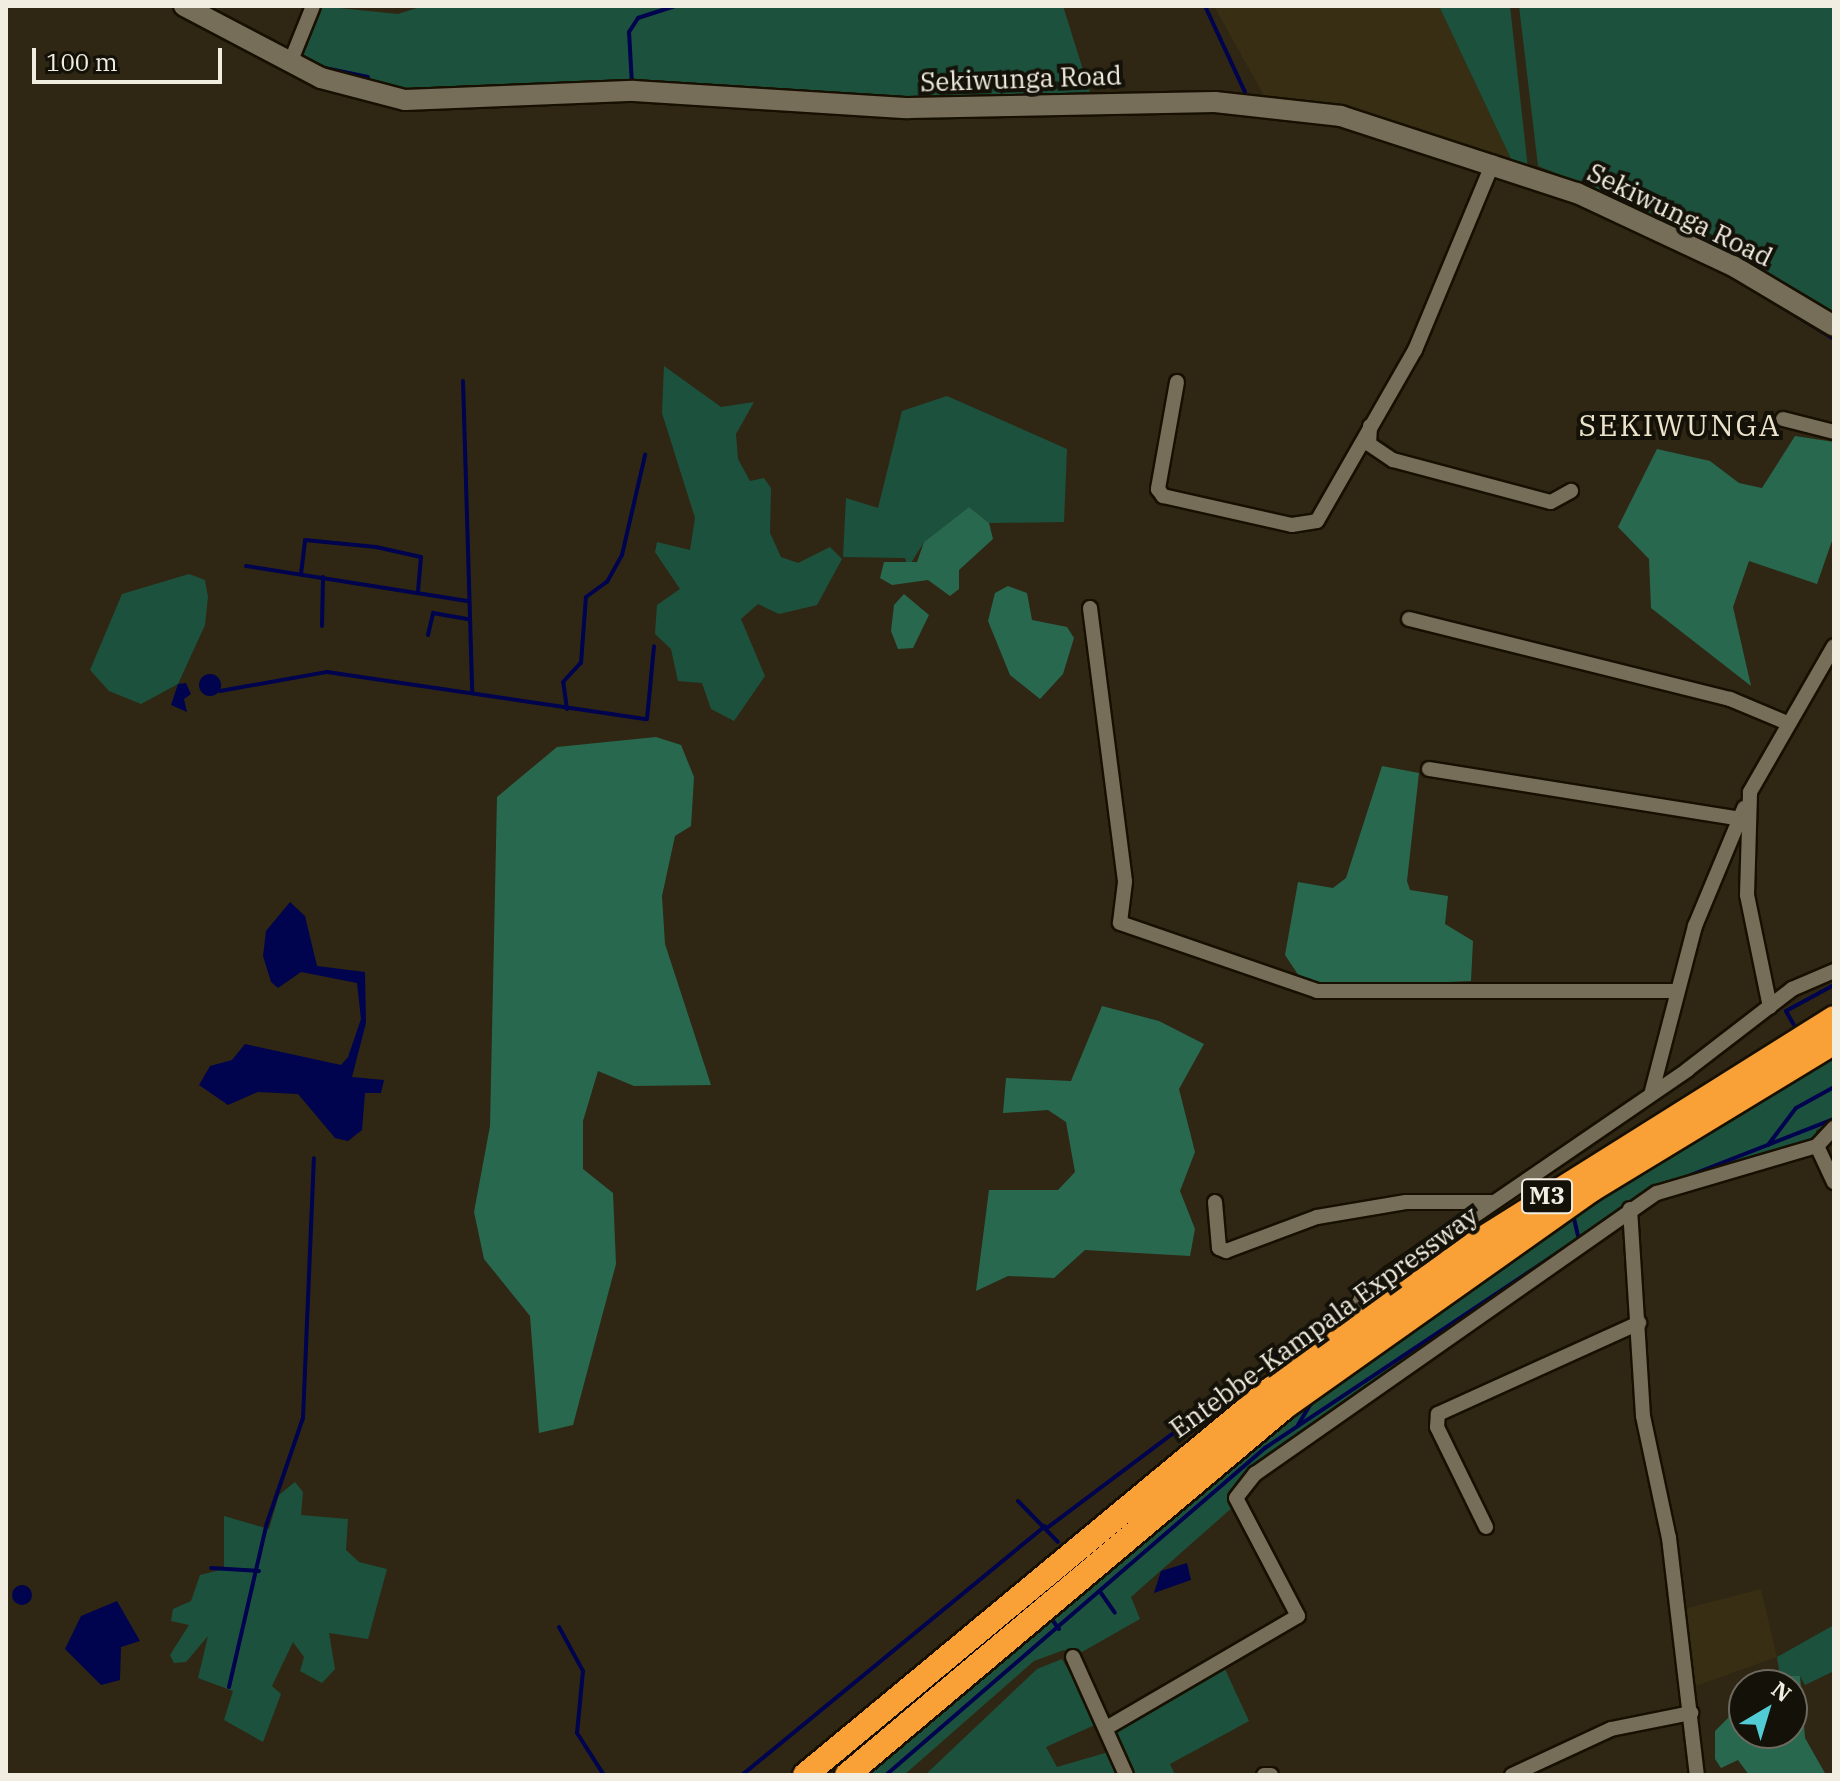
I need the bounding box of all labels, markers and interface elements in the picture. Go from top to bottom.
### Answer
scale bar [36,32,226,82]
text: 100 m [46,46,118,78]
street label: Sekiwunga Road [920,60,1122,98]
street label: Sekiwunga Road [1582,157,1778,273]
district label: SEKIWUNGA [1579,407,1781,443]
road number: M3 [1521,1176,1573,1216]
street label: Entebbe-Kampala Expressway [1164,1200,1484,1444]
north arrow [1728,1669,1808,1749]
text: N [1766,1674,1798,1708]

